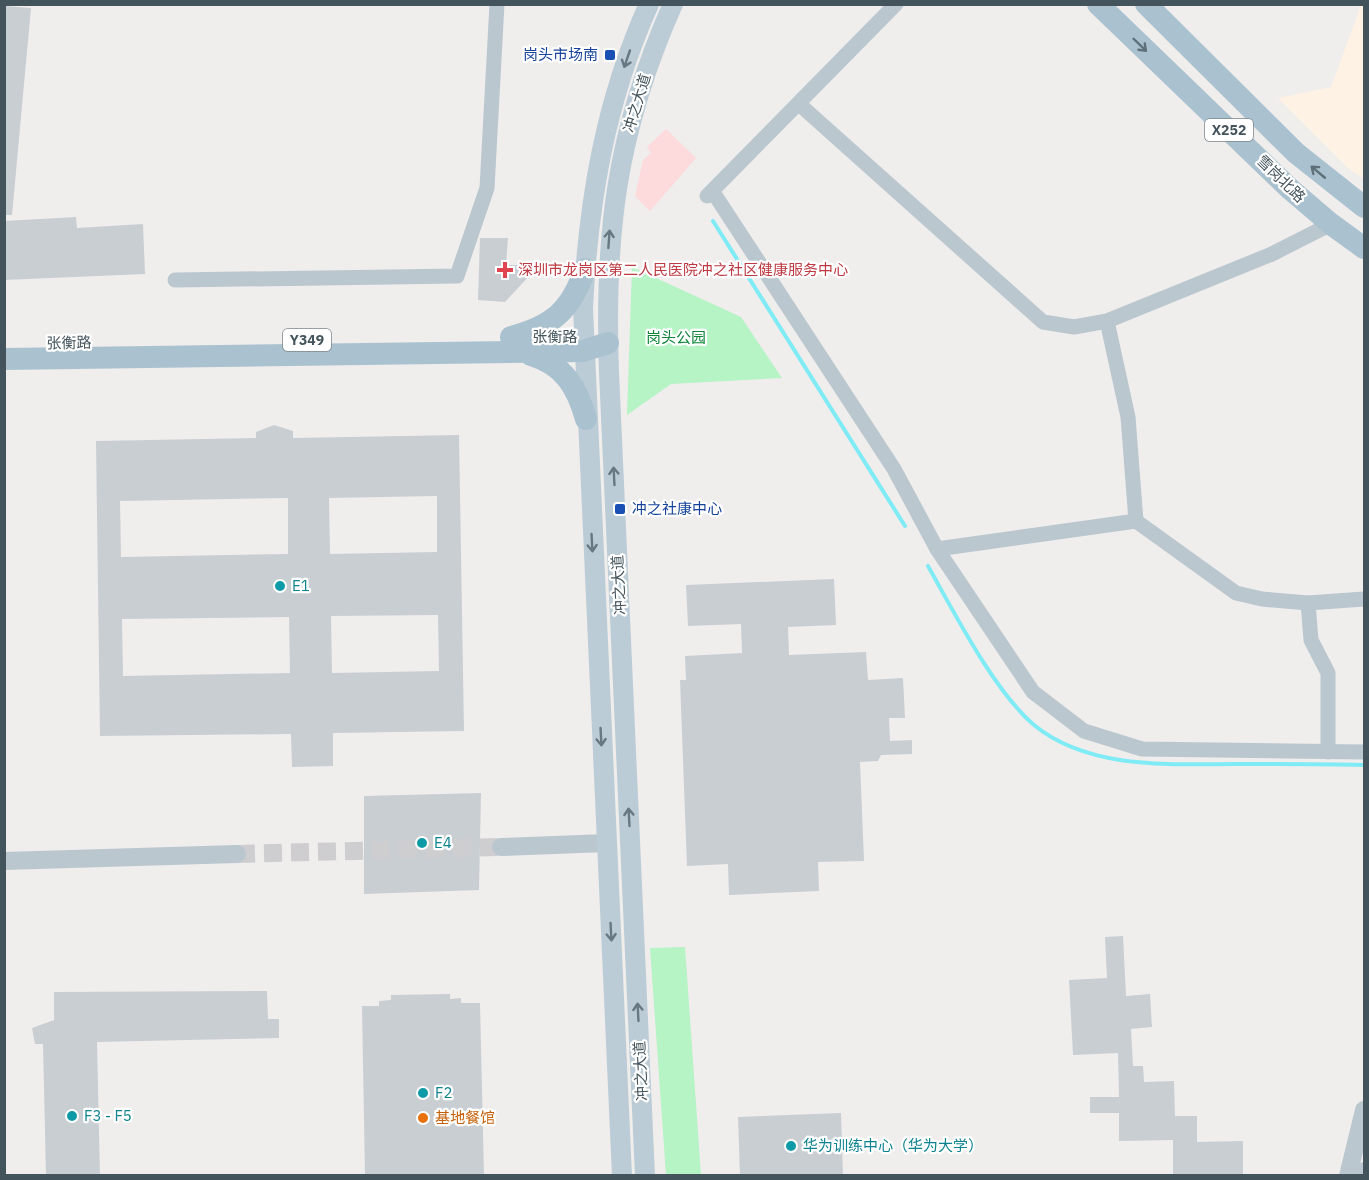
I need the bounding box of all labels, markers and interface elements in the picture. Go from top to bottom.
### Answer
one-way arrow [1133,38,1148,52]
place label: 岗头市场南 [523,45,598,64]
marker: 岗头市场南 [603,48,617,62]
one-way arrow [621,49,632,68]
street label: 冲之大道 [619,71,654,134]
road number: X252 [1205,119,1253,141]
street label: 雪岗北路 [1253,151,1310,206]
one-way arrow [1311,165,1326,179]
one-way arrow [604,229,615,249]
place label: 深圳市龙岗区第二人民医院冲之社区健康服务中心 [518,260,848,279]
marker: 深圳市龙岗区第二人民医院冲之社区健康服务中心 [496,261,514,279]
street label: 张衡路 [532,327,578,346]
park label: 岗头公园 [646,328,706,347]
road number: Y349 [283,329,331,351]
street label: 张衡路 [46,333,92,352]
one-way arrow [608,466,619,486]
place label: 冲之社康中心 [632,499,722,518]
marker: 冲之社康中心 [613,502,627,516]
one-way arrow [586,532,597,552]
street label: 冲之大道 [607,555,630,615]
place label: E1 [292,576,310,595]
marker: E1 [273,579,287,593]
one-way arrow [596,727,607,747]
one-way arrow [624,808,635,828]
place label: E4 [434,833,452,852]
marker: E4 [415,836,429,850]
one-way arrow [605,922,616,942]
one-way arrow [632,1003,643,1023]
street label: 冲之大道 [629,1041,652,1101]
place label: F2 [435,1083,452,1102]
marker: F2 [416,1086,430,1100]
place label: F3 - F5 [84,1106,132,1125]
place label: 基地餐馆 [435,1108,495,1127]
marker: F3 - F5 [65,1109,79,1123]
marker: 基地餐馆 [416,1111,430,1125]
place label: 华为训练中心（华为大学） [803,1136,983,1155]
marker: 华为训练中心（华为大学） [784,1139,798,1153]

